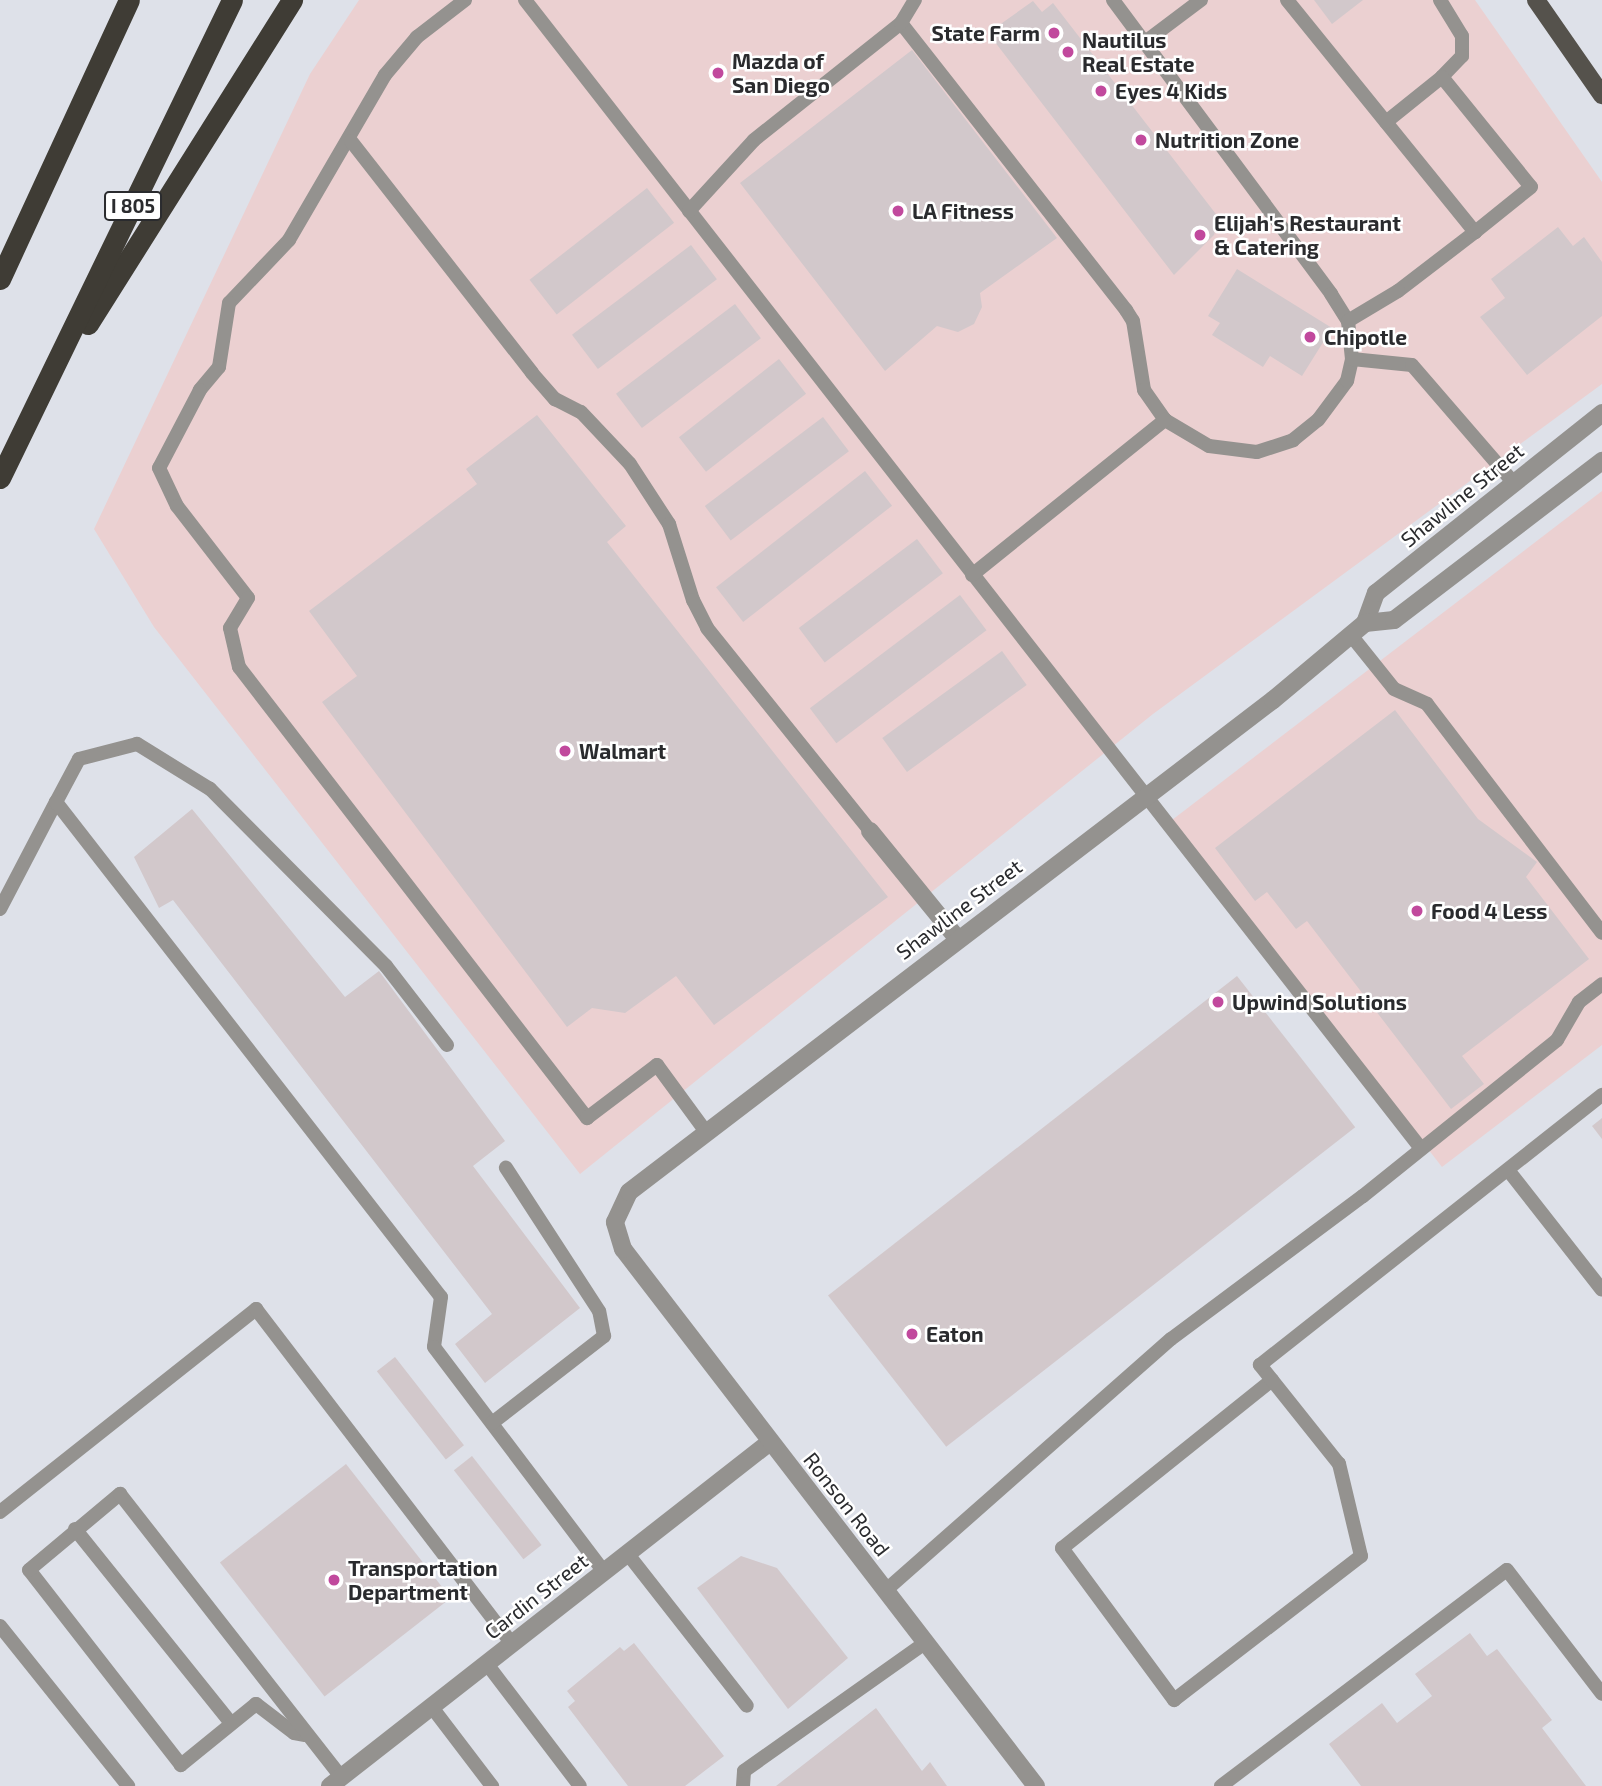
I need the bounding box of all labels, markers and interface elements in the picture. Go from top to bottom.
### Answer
place label: State Farm [931,20,1040,46]
marker: State Farm [1046,25,1062,41]
place label: Nautilus Real Estate [1082,27,1195,77]
marker: Nautilus Real Estate [1060,44,1076,60]
place label: Mazda of San Diego [732,48,830,98]
marker: Mazda of San Diego [710,65,726,81]
place label: Eyes 4 Kids [1115,78,1227,104]
marker: Eyes 4 Kids [1093,83,1109,99]
place label: Nutrition Zone [1155,127,1299,153]
marker: Nutrition Zone [1133,132,1149,148]
road number: I 805 [103,190,163,222]
place label: LA Fitness [912,198,1014,224]
marker: LA Fitness [890,203,906,219]
place label: Elijah's Restaurant & Catering [1214,210,1401,260]
marker: Elijah's Restaurant & Catering [1192,227,1208,243]
place label: Chipotle [1324,324,1407,350]
marker: Chipotle [1302,329,1318,345]
street label: Shawline Street [1395,438,1529,552]
place label: Walmart [579,738,666,764]
marker: Walmart [557,743,573,759]
street label: Shawline Street [891,854,1027,964]
place label: Food 4 Less [1431,898,1548,924]
marker: Food 4 Less [1409,903,1425,919]
place label: Upwind Solutions [1232,989,1407,1015]
marker: Upwind Solutions [1210,994,1226,1010]
place label: Eaton [926,1321,984,1347]
marker: Eaton [904,1326,920,1342]
street label: Ronson Road [799,1447,895,1561]
street label: Cardin Street [479,1548,593,1644]
place label: Transportation Department [348,1555,498,1605]
marker: Transportation Department [326,1572,342,1588]

